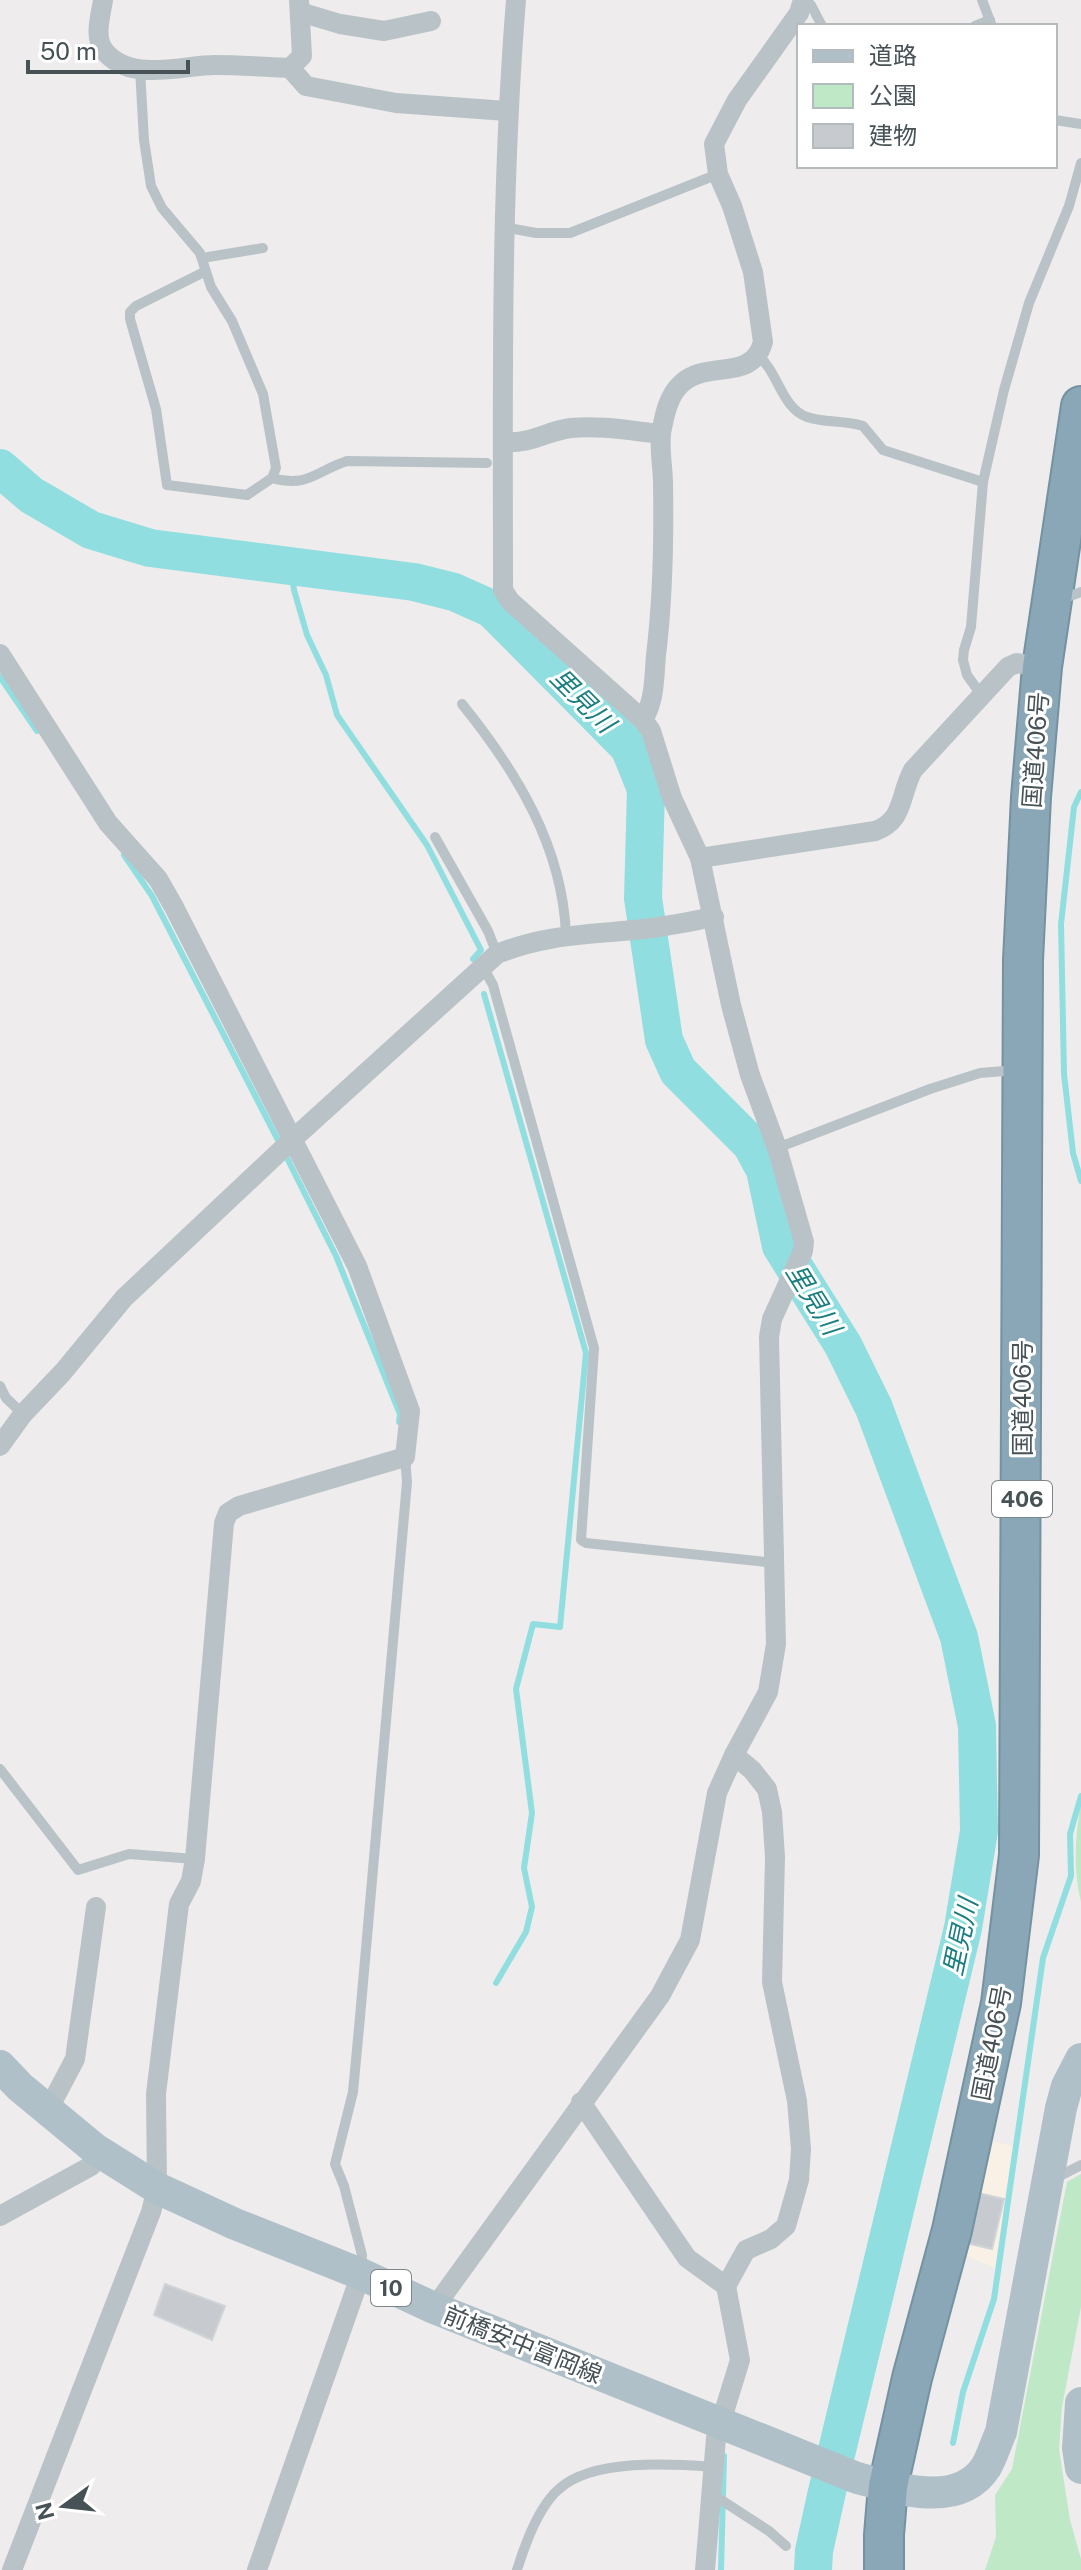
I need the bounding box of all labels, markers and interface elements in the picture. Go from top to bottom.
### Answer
scale bar [28,24,188,74]
legend [797,24,1057,168]
text: 50 m [40,37,97,65]
text: 道路 [869,41,917,69]
text: 公園 [869,81,917,109]
text: 建物 [869,121,917,149]
water label: 里見川 [544,661,624,741]
street label: 国道406号 [1017,691,1053,809]
water label: 里見川 [780,1258,849,1343]
street label: 国道406号 [1008,1340,1036,1456]
road number: 406 [992,1481,1052,1517]
water label: 里見川 [937,1893,984,1978]
street label: 国道406号 [966,1983,1016,2103]
road number: 10 [371,2270,411,2306]
street label: 前橋安中富岡線 [440,2300,606,2388]
north arrow [24,2466,104,2546]
text: N [30,2499,59,2523]

